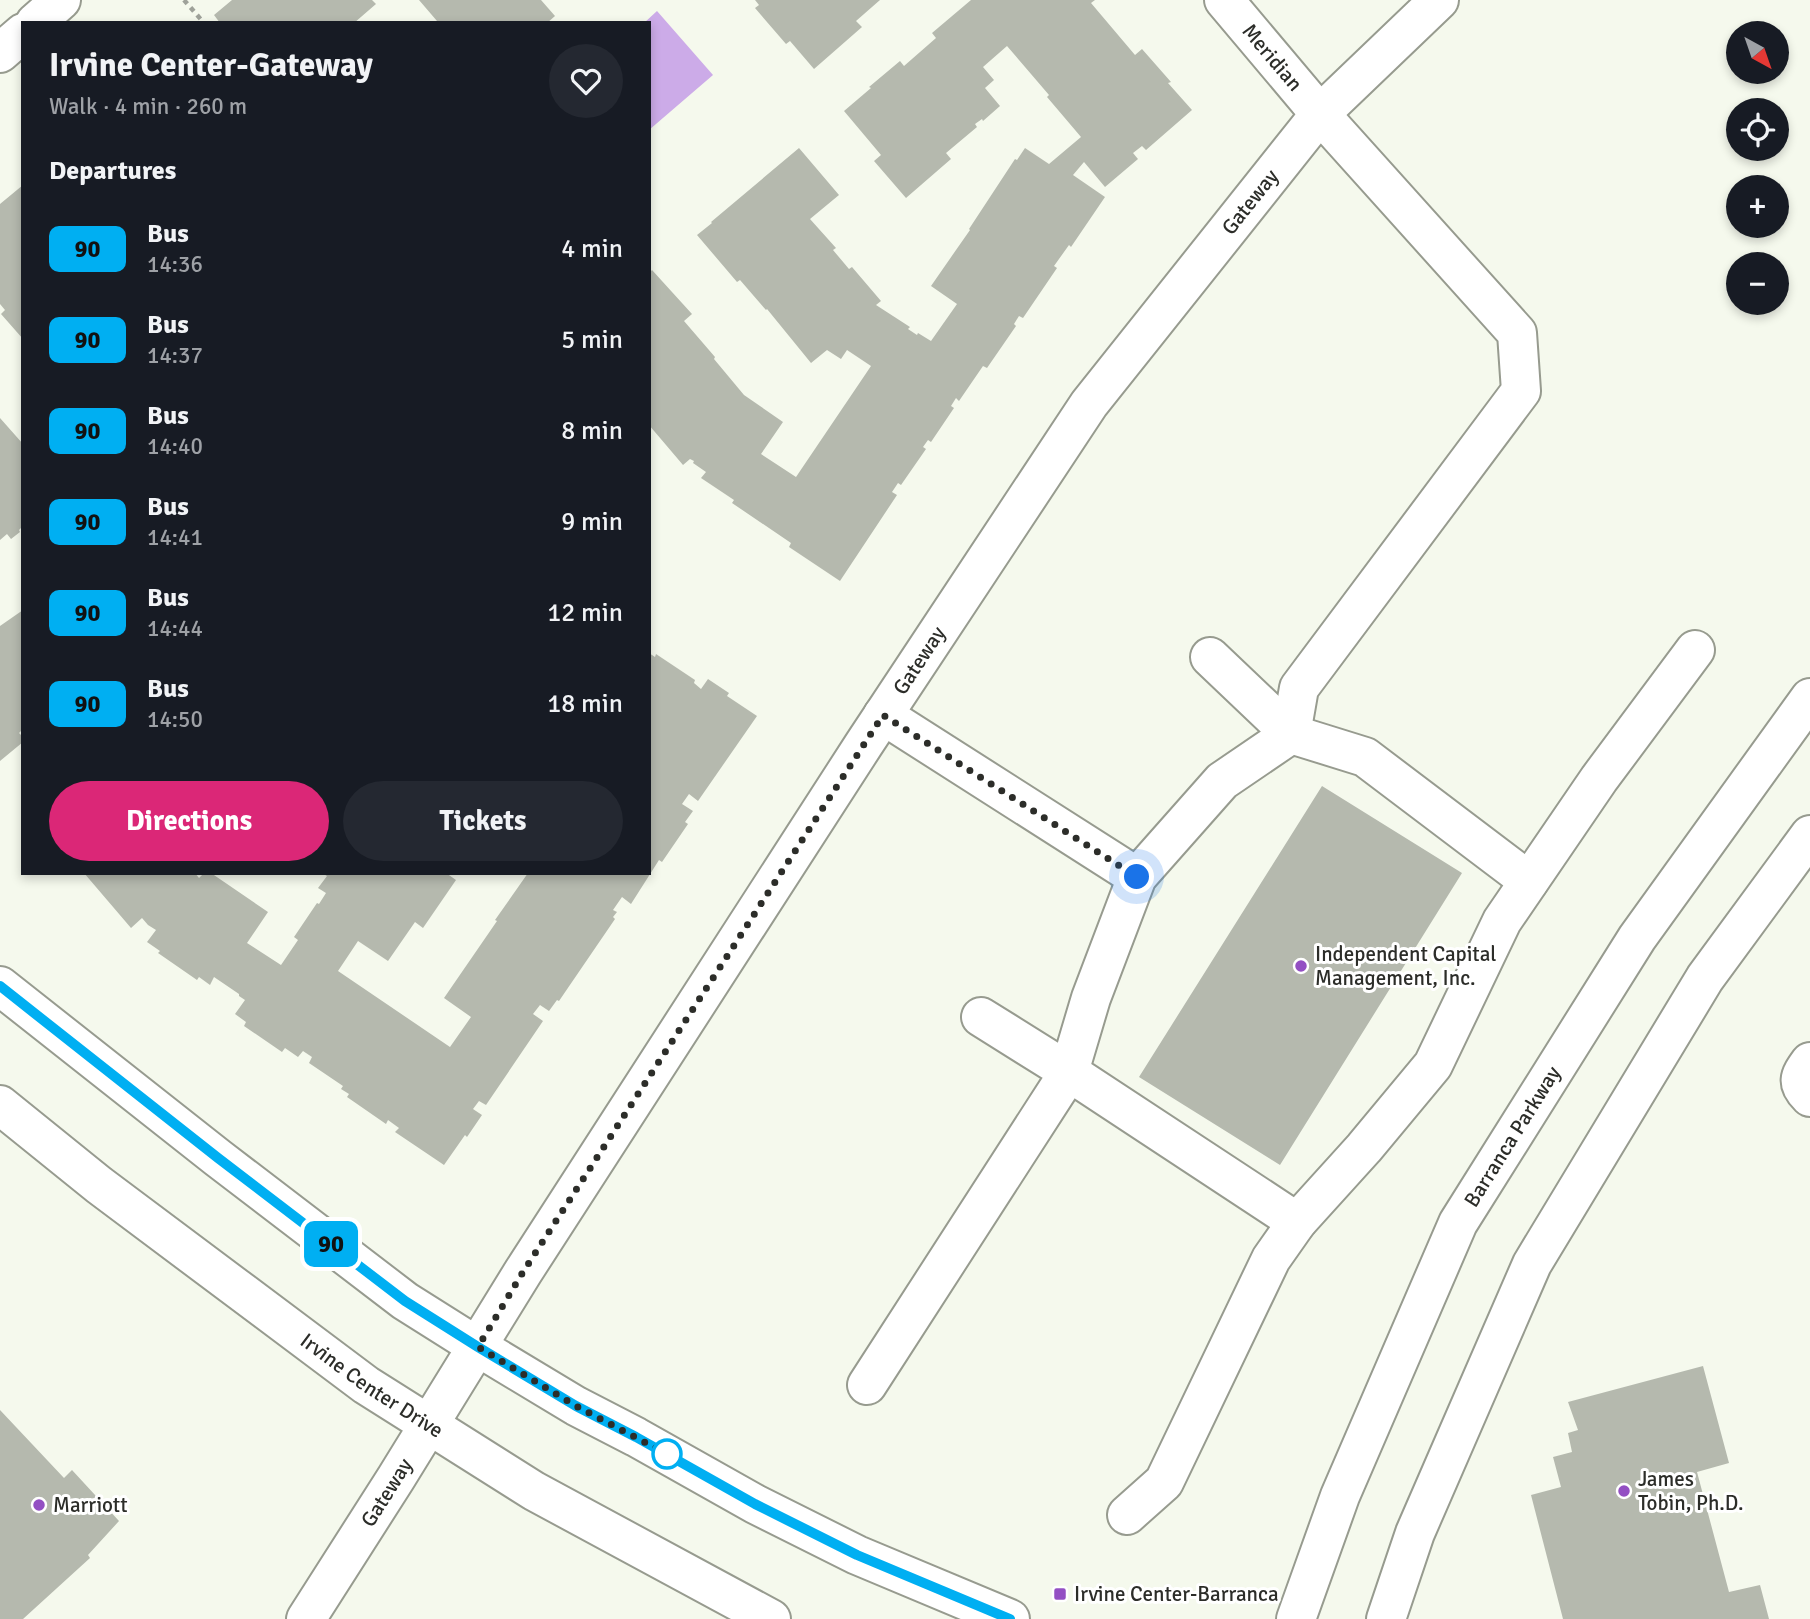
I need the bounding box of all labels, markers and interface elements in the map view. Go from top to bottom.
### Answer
street label: Meridian [1237,18,1308,96]
north arrow [1726,21,1788,84]
map controls [1726,21,1789,315]
button: heart [549,44,623,118]
text: Irvine Center-Gateway [49,45,373,86]
text: Walk · 4 min · 260 m [49,92,247,121]
button: locate [1726,98,1789,161]
text: Departures [49,155,176,187]
street label: Gateway [1216,164,1284,240]
button: + [1726,175,1789,238]
text: Bus [147,218,189,250]
text: 4 min [561,233,623,265]
text: 90 [75,234,100,264]
text: 14:36 [147,250,203,279]
button: − [1726,252,1789,315]
text: Bus [147,309,189,341]
text: 5 min [561,324,623,356]
text: 90 [75,325,100,355]
text: 14:37 [147,341,203,370]
text: Bus [147,400,189,432]
text: 8 min [561,415,623,447]
text: 90 [75,416,100,446]
text: 14:40 [147,432,203,461]
text: Bus [147,491,189,523]
text: 9 min [561,506,623,538]
text: 90 [75,507,100,537]
text: 14:41 [147,523,203,552]
text: Bus [147,582,189,614]
text: 12 min [547,597,623,629]
text: 90 [75,598,100,628]
text: 14:44 [147,614,203,643]
street label: Gateway [887,621,951,700]
text: Bus [147,673,189,705]
text: 18 min [547,688,623,720]
text: 90 [75,689,100,719]
text: 14:50 [147,705,203,734]
button: Directions [49,781,329,861]
button: Tickets [343,781,623,861]
your location [1119,859,1154,894]
place label: Independent Capital Management, Inc. [1315,941,1496,991]
marker: Independent Capital Management, Inc. [1293,958,1309,974]
street label: Barranca Parkway [1458,1061,1566,1212]
line badge: 90 [300,1221,362,1267]
text: 90 [318,1229,344,1259]
street label: Irvine Center Drive [295,1327,448,1443]
unlabelled marker [652,1439,682,1469]
street label: Gateway [355,1453,418,1532]
place label: James Tobin, Ph.D. [1638,1466,1743,1516]
marker: James Tobin, Ph.D. [1616,1483,1632,1499]
place label: Marriott [53,1492,128,1518]
marker: Marriott [31,1497,47,1513]
place label: Irvine Center-Barranca [1074,1581,1279,1607]
marker: Irvine Center-Barranca [1052,1586,1068,1602]

